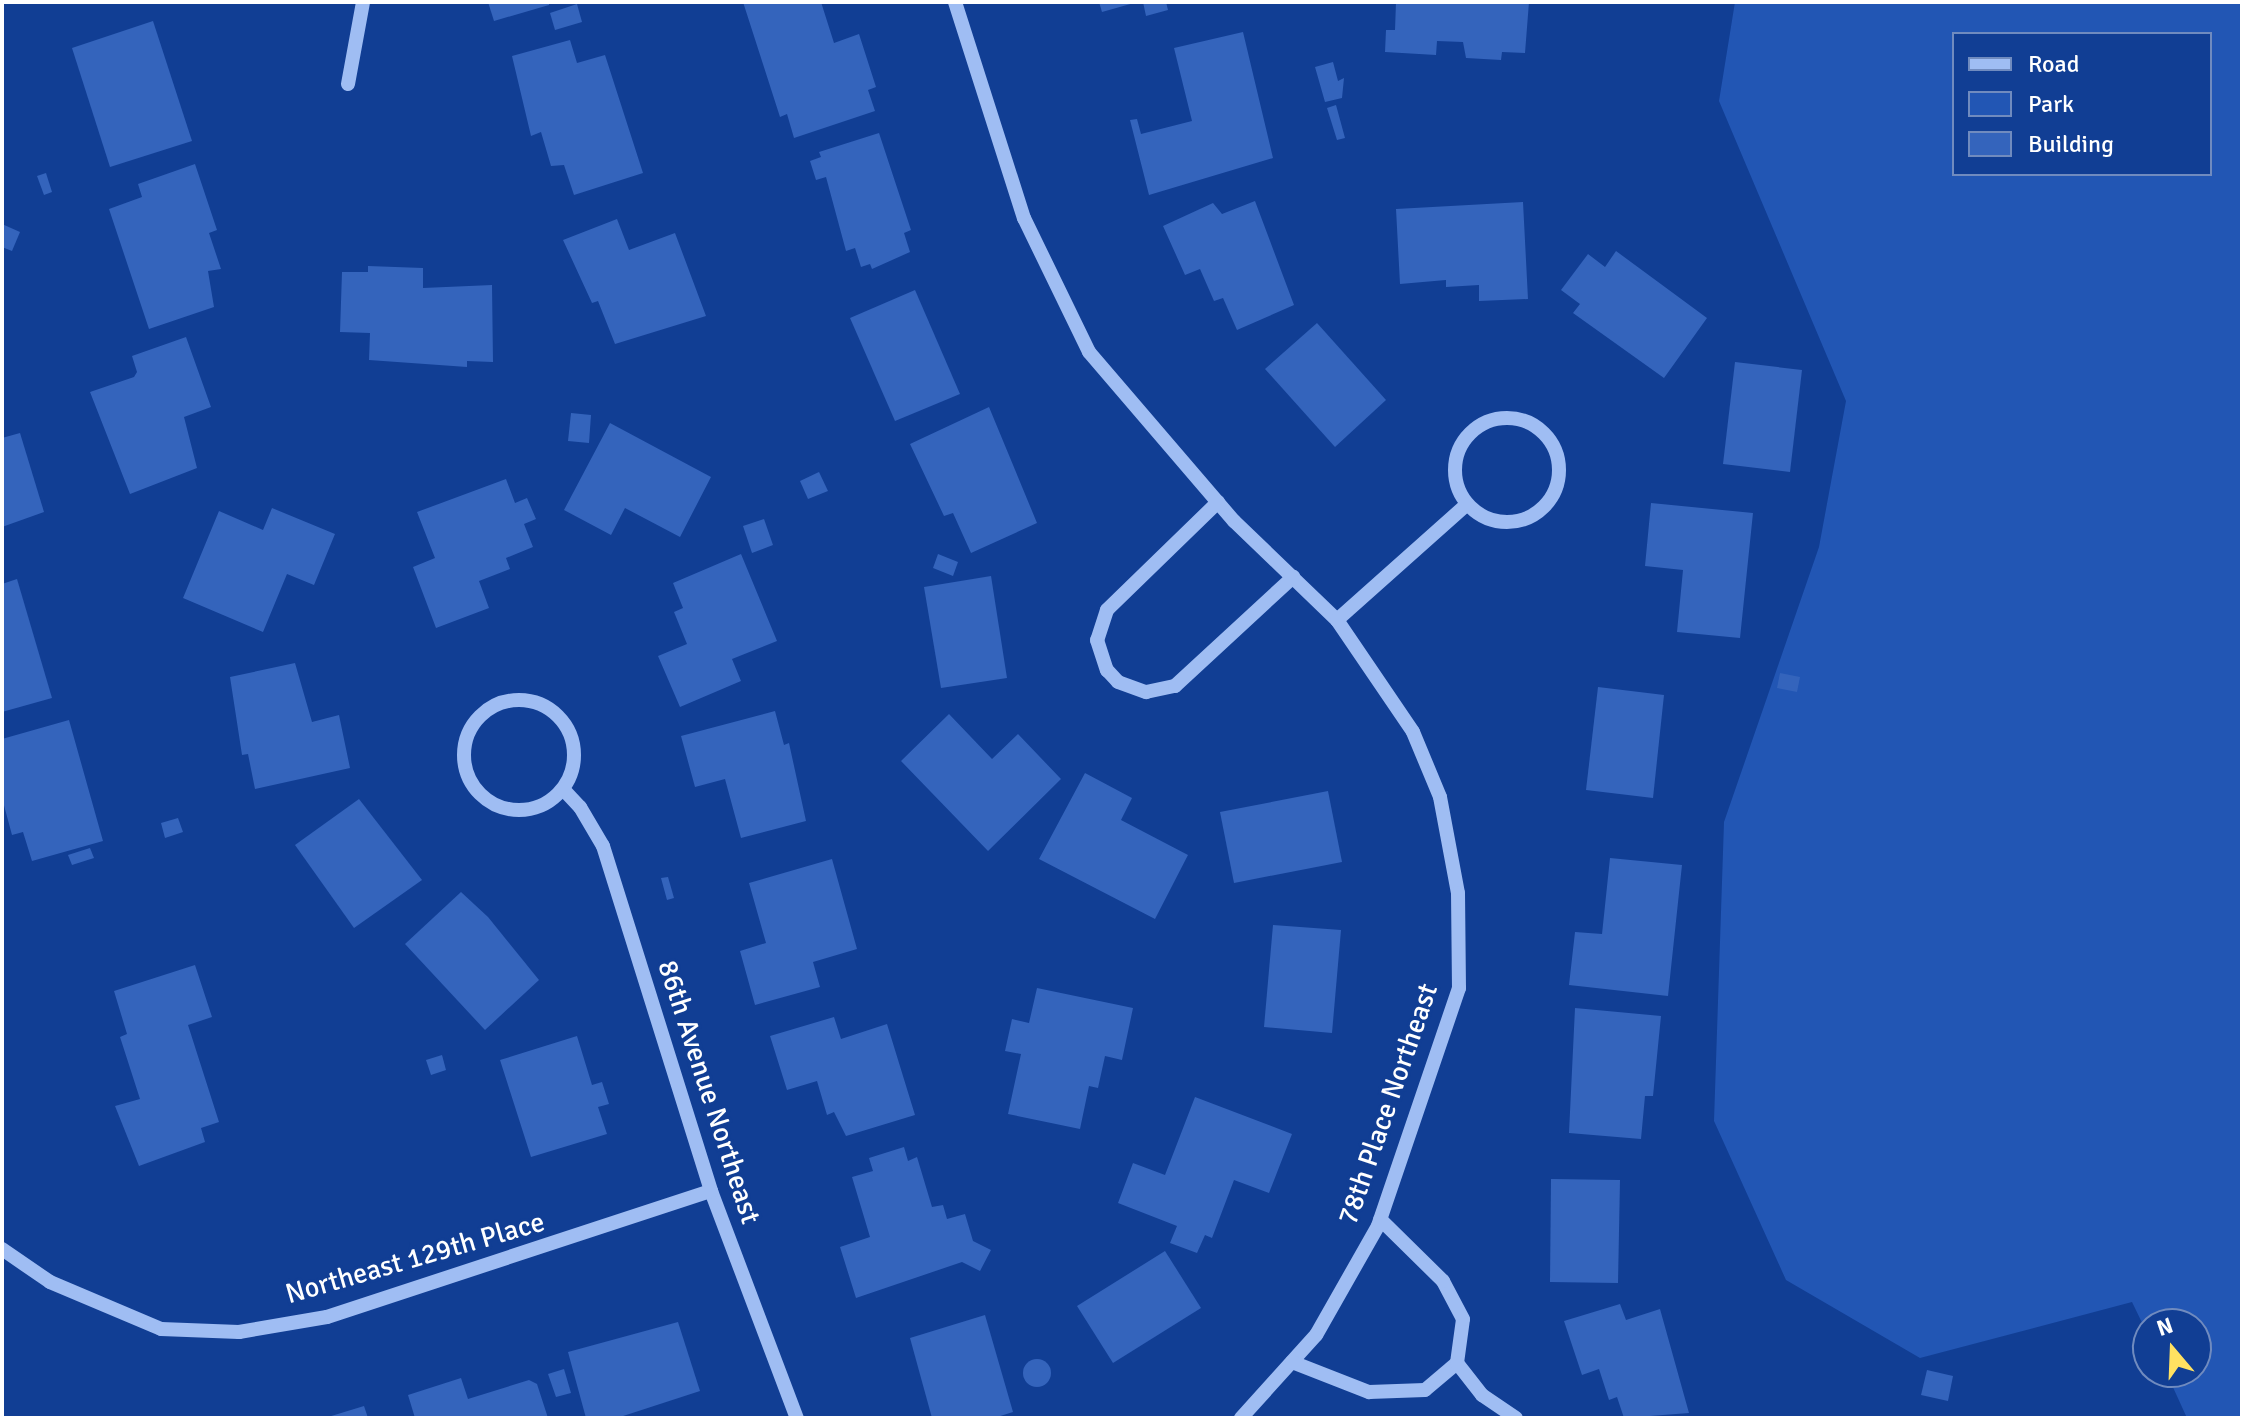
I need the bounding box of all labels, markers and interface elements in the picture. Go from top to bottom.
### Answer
legend [1952,32,2212,176]
text: Road [2028,49,2079,79]
text: Park [2028,89,2074,119]
text: Building [2028,129,2114,159]
street label: 86th Avenue Northeast [651,956,767,1228]
street label: 78th Place Northeast [1331,979,1445,1229]
street label: Northeast 129th Place [282,1205,548,1311]
north arrow [2132,1308,2212,1388]
text: N [2153,1311,2176,1342]

